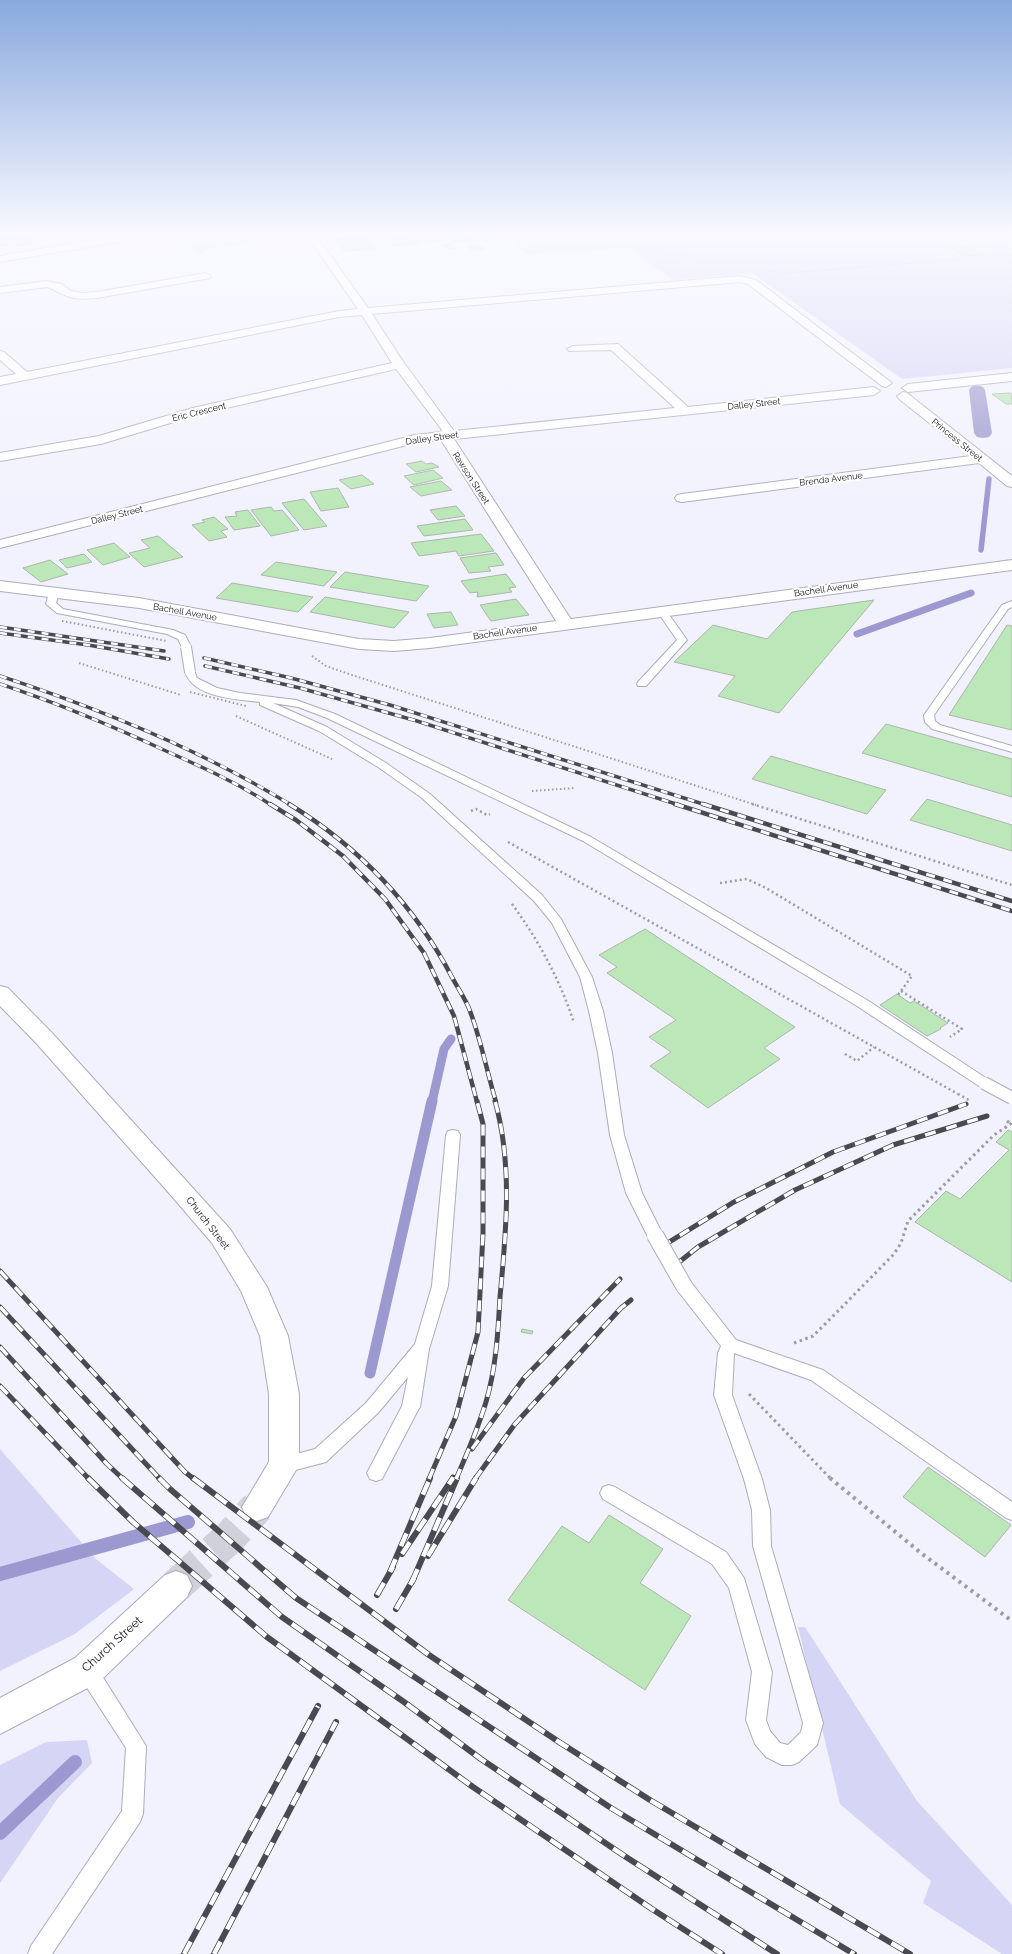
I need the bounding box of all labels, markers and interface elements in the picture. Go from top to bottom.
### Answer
street label: Dalley Street [727,396,781,412]
street label: Eric Crescent [171,400,227,424]
street label: Princess Street [930,417,984,463]
street label: Dalley Street [405,429,459,447]
street label: Rawson Street [450,450,492,506]
street label: Brenda Avenue [799,470,864,488]
street label: Dalley Street [90,504,144,526]
street label: Bachell Avenue [793,579,859,598]
street label: Bachell Avenue [152,601,218,623]
street label: Bachell Avenue [472,622,538,641]
street label: Church Street [184,1195,232,1252]
street label: Church Street [79,1613,145,1675]

